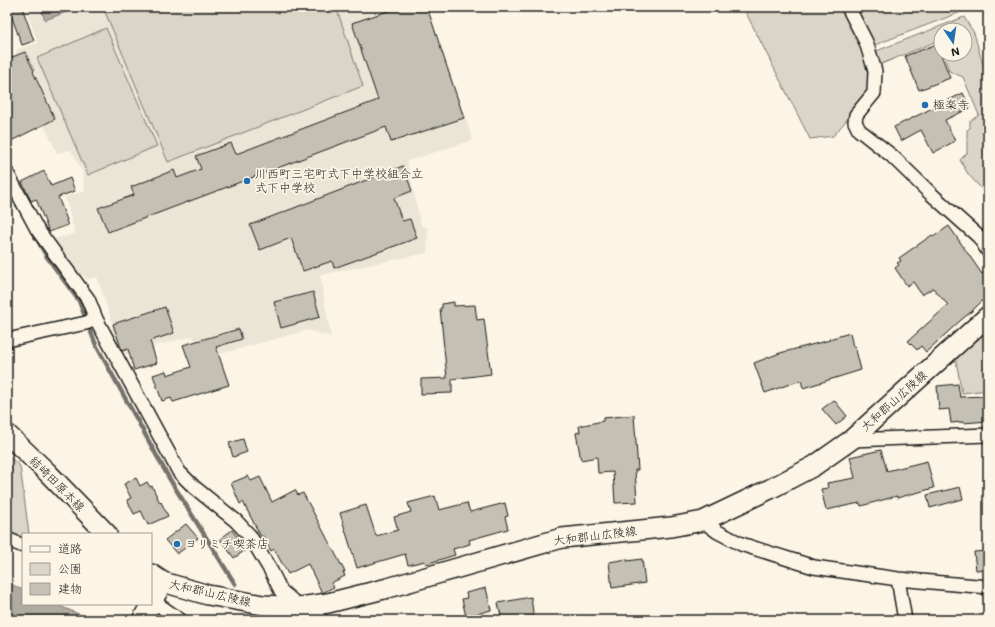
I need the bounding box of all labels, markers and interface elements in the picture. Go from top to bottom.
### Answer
north arrow [933,22,973,62]
text: N [950,44,961,60]
place label: 極楽寺 [933,96,969,112]
marker: 極楽寺 [920,100,930,110]
place label: 川西町三宅町式下中学校組合立 式下中学校 [255,165,423,195]
marker: 川西町三宅町式下中学校組合立 式下中学校 [242,176,252,186]
street label: 大和郡山広陵線 [857,366,930,434]
street label: 結崎田原本線 [27,452,89,514]
street label: 大和郡山広陵線 [552,522,638,548]
legend [22,533,152,605]
place label: ヨリミチ喫茶店 [185,535,269,551]
marker: ヨリミチ喫茶店 [172,539,182,549]
text: 道路 [58,540,82,556]
text: 公園 [58,560,82,576]
street label: 大和郡山広陵線 [167,575,253,609]
text: 建物 [58,580,82,596]

